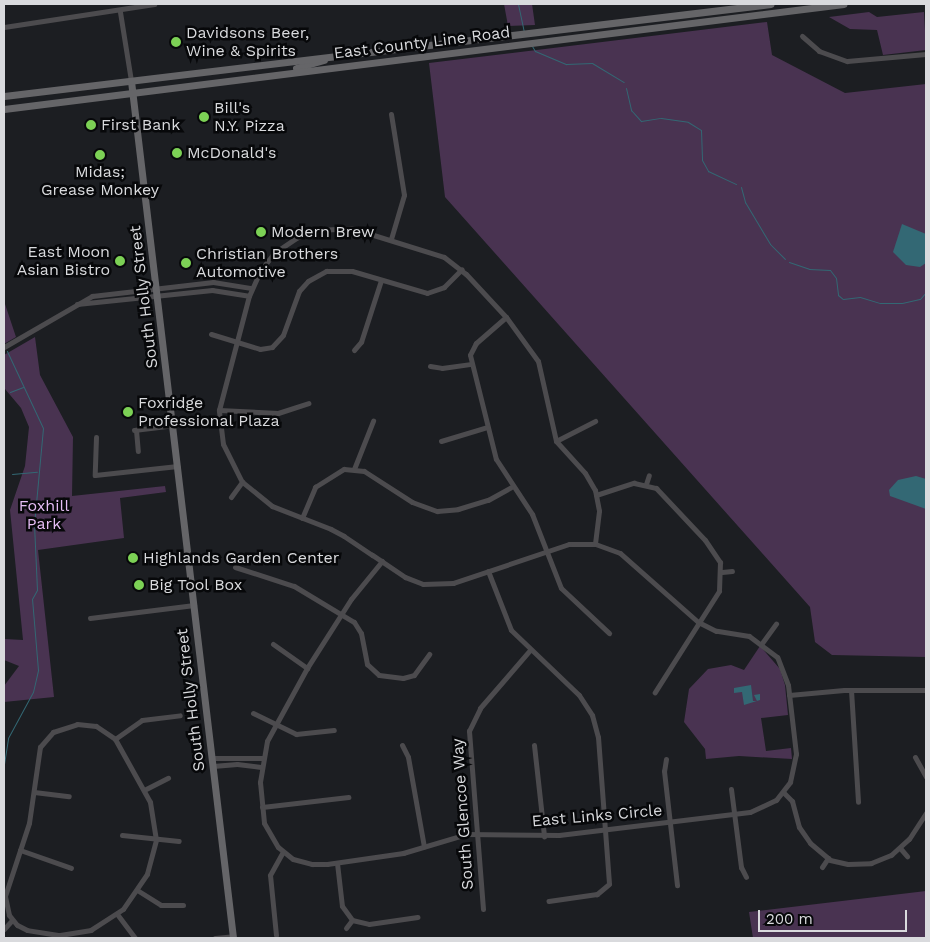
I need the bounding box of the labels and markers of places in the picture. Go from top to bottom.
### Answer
place label: Davidsons Beer, Wine & Spirits [186,23,309,61]
marker: Davidsons Beer, Wine & Spirits [170,36,182,48]
place label: Bill's N.Y. Pizza [214,98,285,136]
marker: Bill's N.Y. Pizza [198,111,210,123]
place label: First Bank [101,115,180,135]
marker: First Bank [85,119,97,131]
place label: McDonald's [187,143,276,163]
marker: McDonald's [171,147,183,159]
marker: Midas; Grease Monkey [94,149,106,161]
place label: Midas; Grease Monkey [41,162,159,200]
place label: Modern Brew [271,222,374,242]
marker: Modern Brew [255,226,267,238]
place label: East Moon Asian Bistro [17,242,110,280]
place label: Christian Brothers Automotive [196,244,338,282]
marker: East Moon Asian Bistro [114,255,126,267]
marker: Christian Brothers Automotive [180,257,192,269]
place label: Foxridge Professional Plaza [138,393,280,431]
marker: Foxridge Professional Plaza [122,406,134,418]
place label: Highlands Garden Center [143,548,339,568]
marker: Highlands Garden Center [127,552,139,564]
place label: Big Tool Box [149,575,243,595]
marker: Big Tool Box [133,579,145,591]

